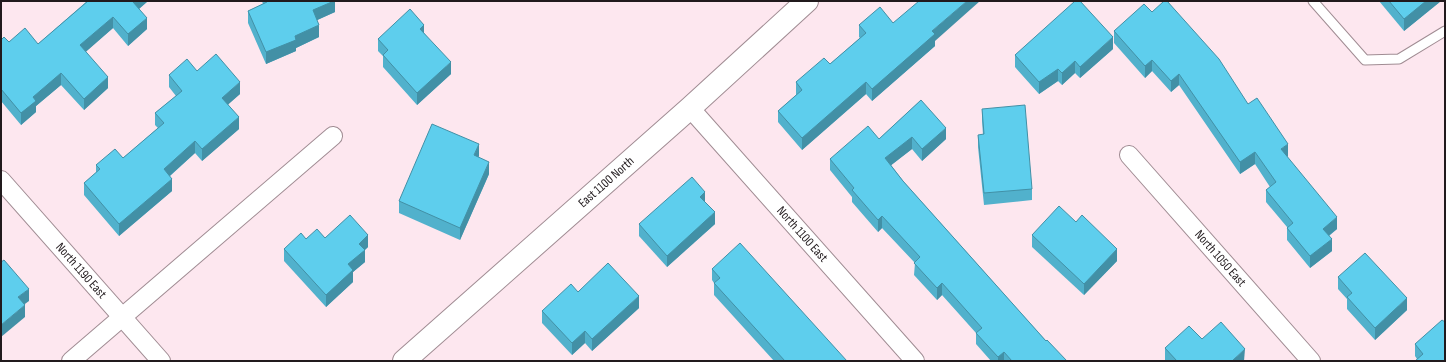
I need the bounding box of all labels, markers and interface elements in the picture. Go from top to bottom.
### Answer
street label: East 1100 North [575,153,637,211]
street label: North 1100 East [773,203,831,265]
street label: North 1050 East [1191,227,1250,290]
street label: North 1190 East [52,239,110,302]

